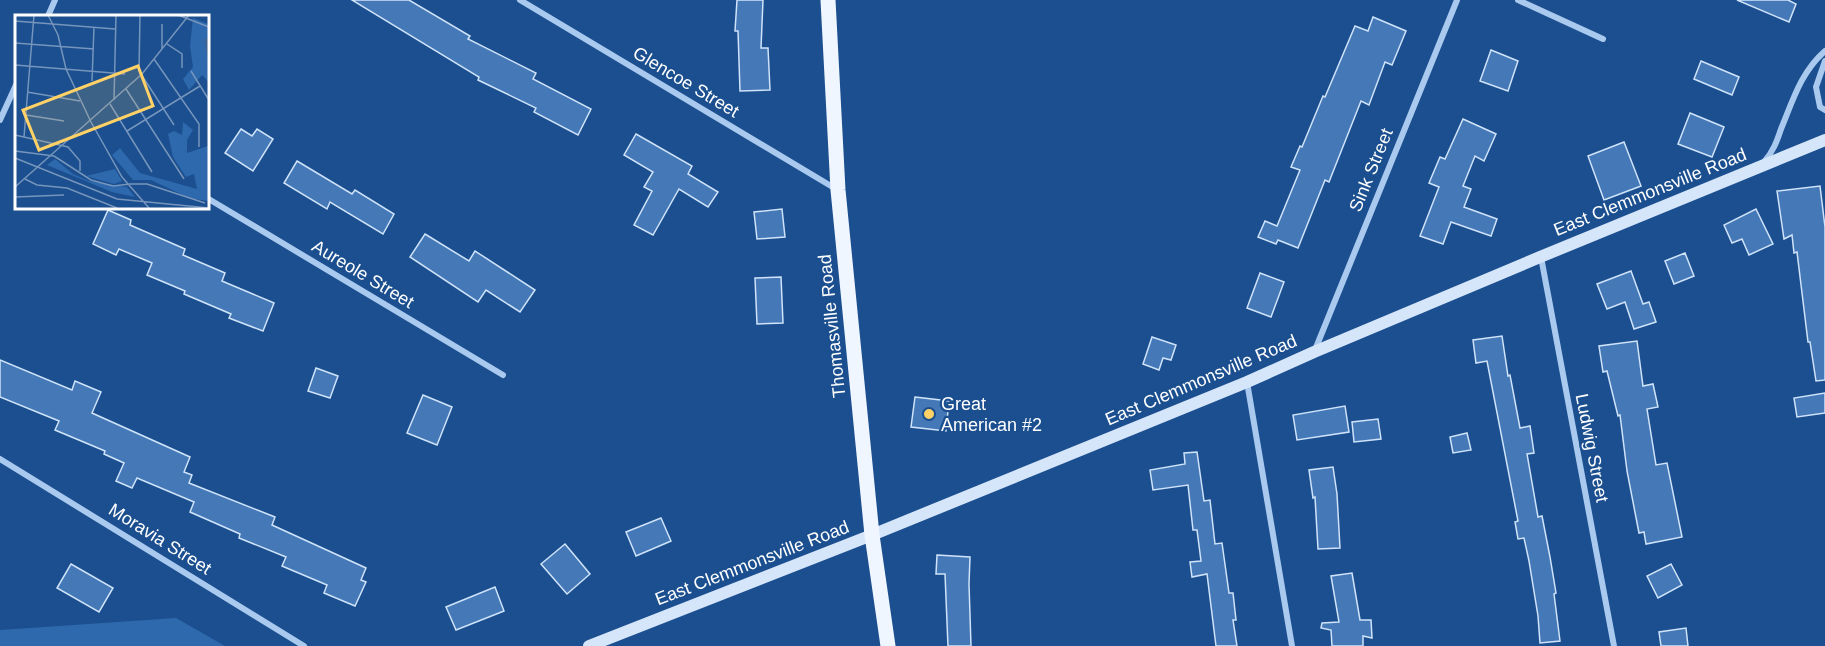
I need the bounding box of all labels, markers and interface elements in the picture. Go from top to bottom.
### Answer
inset map [15,15,208,208]
street label: Glencoe Street [629,43,743,121]
street label: Sink Street [1345,125,1397,215]
street label: East Clemmonsville Road [1551,144,1749,240]
street label: Aureole Street [309,236,417,312]
street label: Thomasville Road [815,253,849,399]
street label: East Clemmonsville Road [1102,331,1300,429]
street label: Ludwig Street [1572,392,1612,504]
place label: Great American #2 [941,394,1042,435]
marker: Great American #2 [922,407,936,421]
street label: Moravia Street [105,500,215,578]
street label: East Clemmonsville Road [652,517,852,609]

